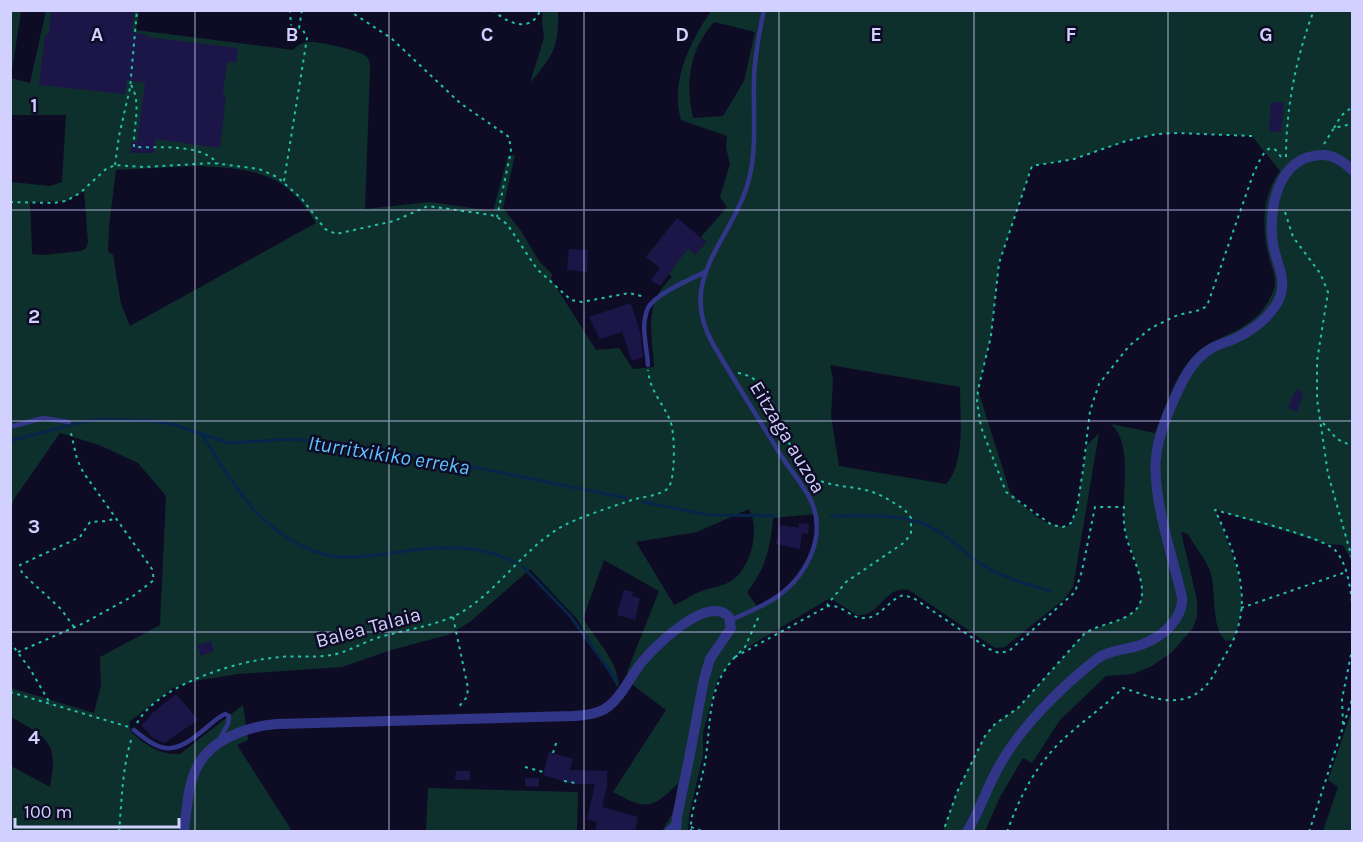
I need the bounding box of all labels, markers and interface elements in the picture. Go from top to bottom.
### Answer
text: A [91,23,104,46]
text: B [286,23,298,46]
text: C [481,23,493,46]
text: D [675,23,689,46]
text: E [870,23,882,46]
text: F [1066,23,1077,46]
text: G [1259,23,1273,46]
text: 1 [30,94,38,117]
text: 2 [28,305,40,328]
street label: Eitzaga auzoa [745,377,830,498]
water label: Iturritxikiko erreka [307,430,471,480]
text: 3 [28,515,40,538]
street label: Balea Talaia [313,602,423,653]
text: 4 [28,726,40,749]
scale bar [15,791,178,829]
text: 100 m [24,801,72,823]

